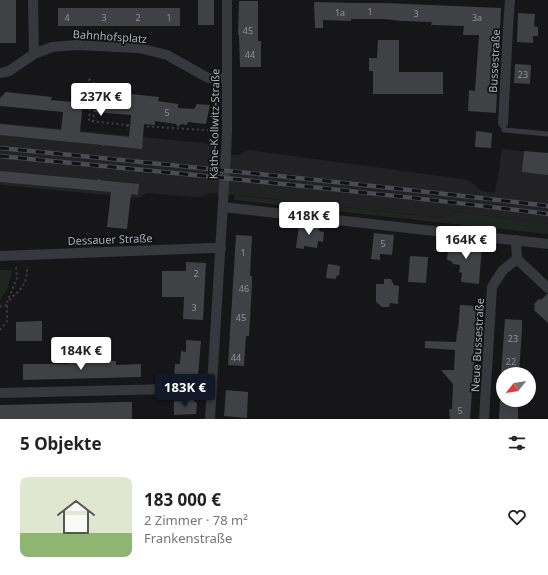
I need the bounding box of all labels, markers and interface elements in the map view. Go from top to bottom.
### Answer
house number: 1 [367,5,373,18]
house number: 1a [335,6,345,19]
house number: 3 [413,7,419,20]
house number: 4 [64,11,70,24]
house number: 3 [101,11,107,24]
house number: 2 [135,11,141,24]
house number: 1 [166,11,172,24]
house number: 3a [472,11,482,24]
house number: 45 [243,24,253,37]
street label: Bahnhofsplatz [72,26,148,46]
street label: Bussestraße [485,29,503,93]
house number: 44 [245,48,255,61]
house number: 23 [518,68,528,81]
street label: Käthe-Kollwitz-Straße [206,69,222,179]
pin: 237K € [68,83,134,117]
text: 237K € [80,87,122,105]
house number: 5 [164,106,170,119]
pin: 418K € [276,202,342,236]
text: 418K € [288,206,330,224]
pin: 164K € [433,226,499,260]
street label: Dessauer Straße [67,230,153,248]
text: 164K € [445,230,487,248]
house number: 5 [380,237,386,250]
house number: 1 [240,246,246,259]
house number: 2 [193,267,199,280]
house number: 46 [239,282,249,295]
street label: Neue Bussestraße [467,298,487,392]
house number: 3 [191,301,197,314]
house number: 45 [236,311,246,324]
house number: 23 [508,332,518,345]
pin: 184K € [48,337,114,371]
text: 184K € [60,341,102,359]
house number: 44 [231,351,241,364]
house number: 22 [506,355,516,368]
north arrow [496,367,536,407]
map controls [496,367,536,407]
pin: 183K € [152,374,218,408]
text: 183K € [164,378,206,396]
house number: 5 [457,404,463,417]
text: 5 Objekte [20,432,102,455]
icon: filters [506,432,528,454]
text: 183 000 € [144,488,221,511]
icon: home [52,493,100,541]
icon: heart [506,506,528,528]
text: 2 Zimmer · 78 m² [144,511,248,529]
text: Frankenstraße [144,529,232,547]

